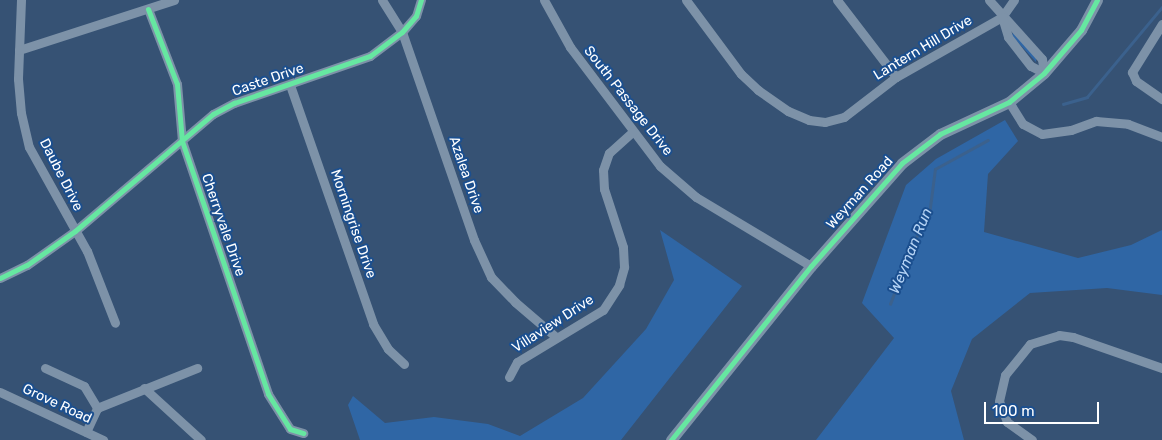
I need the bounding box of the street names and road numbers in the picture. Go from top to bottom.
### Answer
street label: Lantern Hill Drive [871,12,975,84]
street label: South Passage Drive [580,43,676,159]
street label: Caste Drive [230,60,306,100]
street label: Azalea Drive [445,134,487,216]
street label: Daube Drive [36,136,86,214]
street label: Weyman Road [823,153,897,233]
street label: Morningrise Drive [327,167,379,281]
street label: Cherryvale Drive [198,171,248,279]
street label: Villaview Drive [509,291,597,357]
street label: Grove Road [20,381,94,427]

